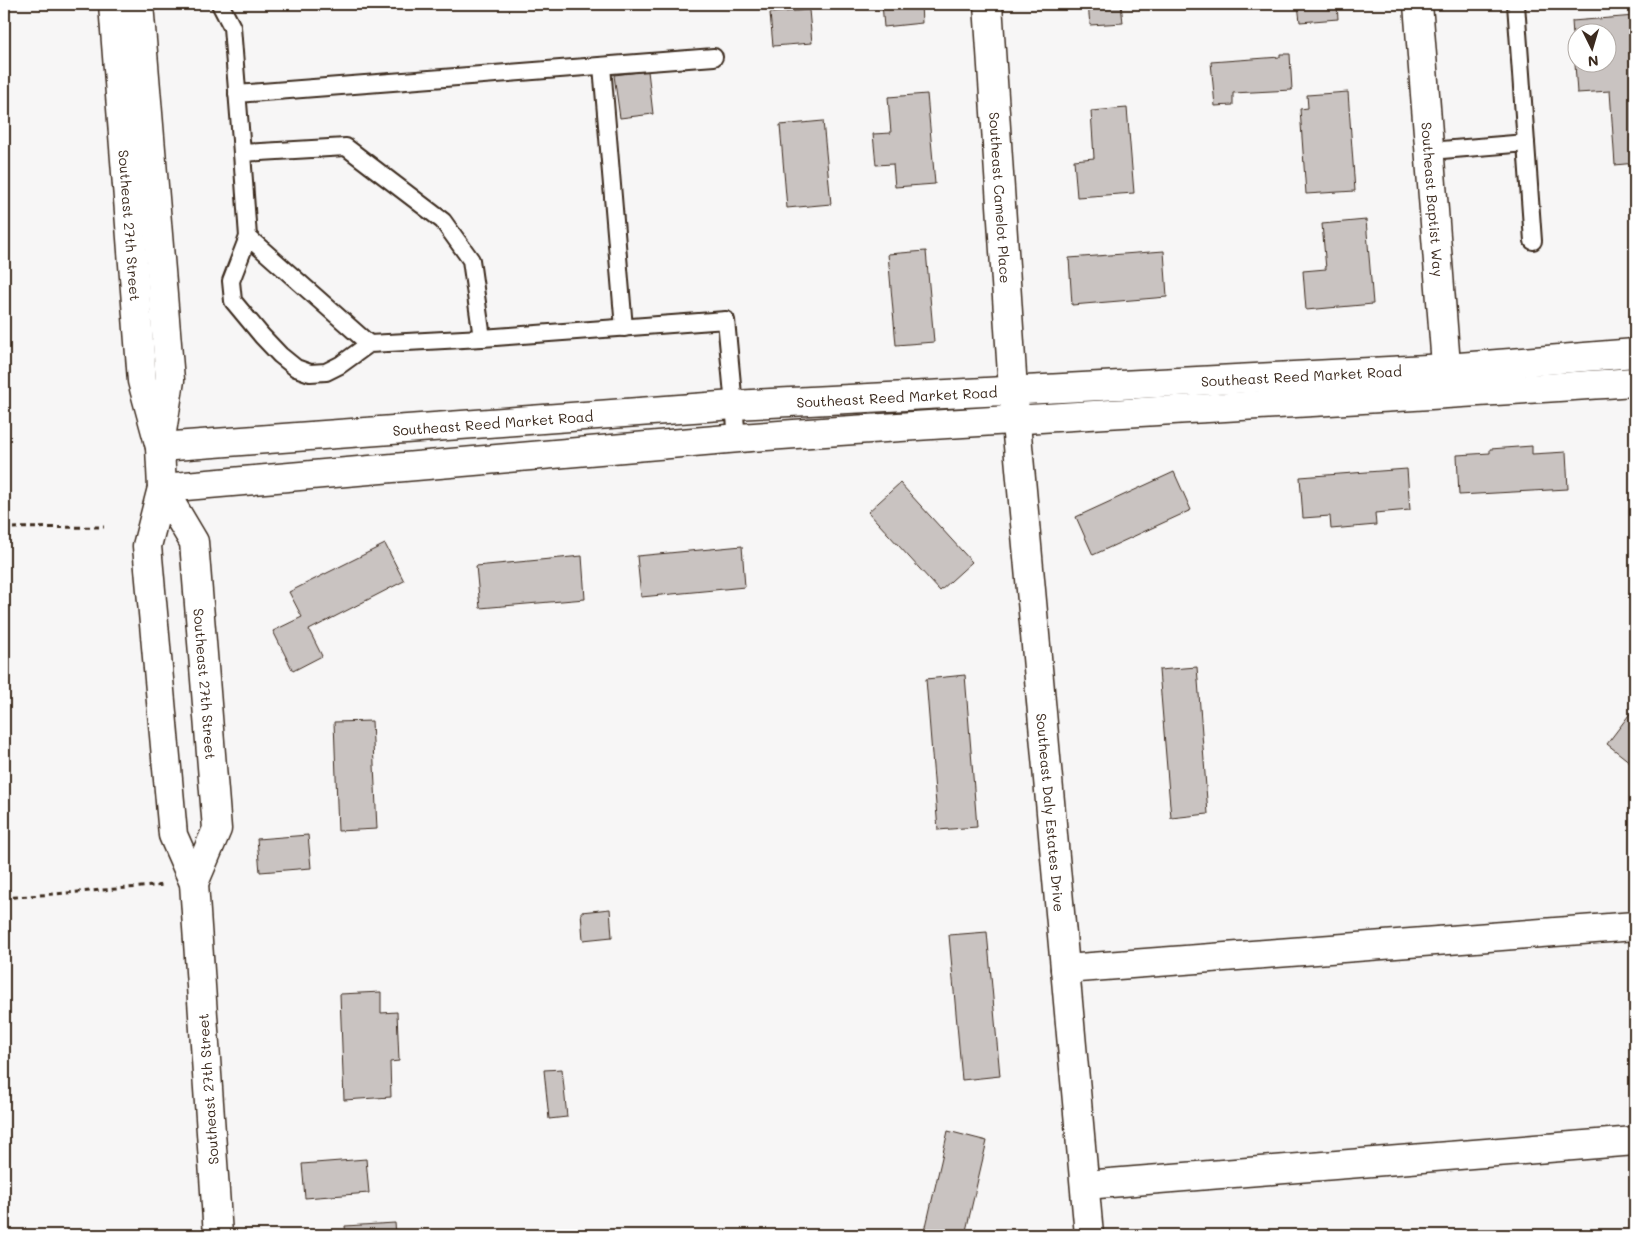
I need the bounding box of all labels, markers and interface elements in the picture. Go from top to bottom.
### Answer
north arrow [1566,22,1616,72]
text: N [1587,52,1599,71]
street label: Southeast Camelot Place [986,111,1016,284]
street label: Southeast Baptist Way [1418,121,1449,278]
street label: Southeast 27th Street [115,149,145,302]
street label: Southeast Reed Market Road [1200,361,1402,390]
street label: Southeast Reed Market Road [796,382,998,411]
street label: Southeast Reed Market Road [392,406,594,439]
street label: Southeast 27th Street [190,607,221,760]
street label: Southeast Daly Estates Drive [1033,712,1069,913]
street label: Southeast 27th Street [193,1013,223,1165]

